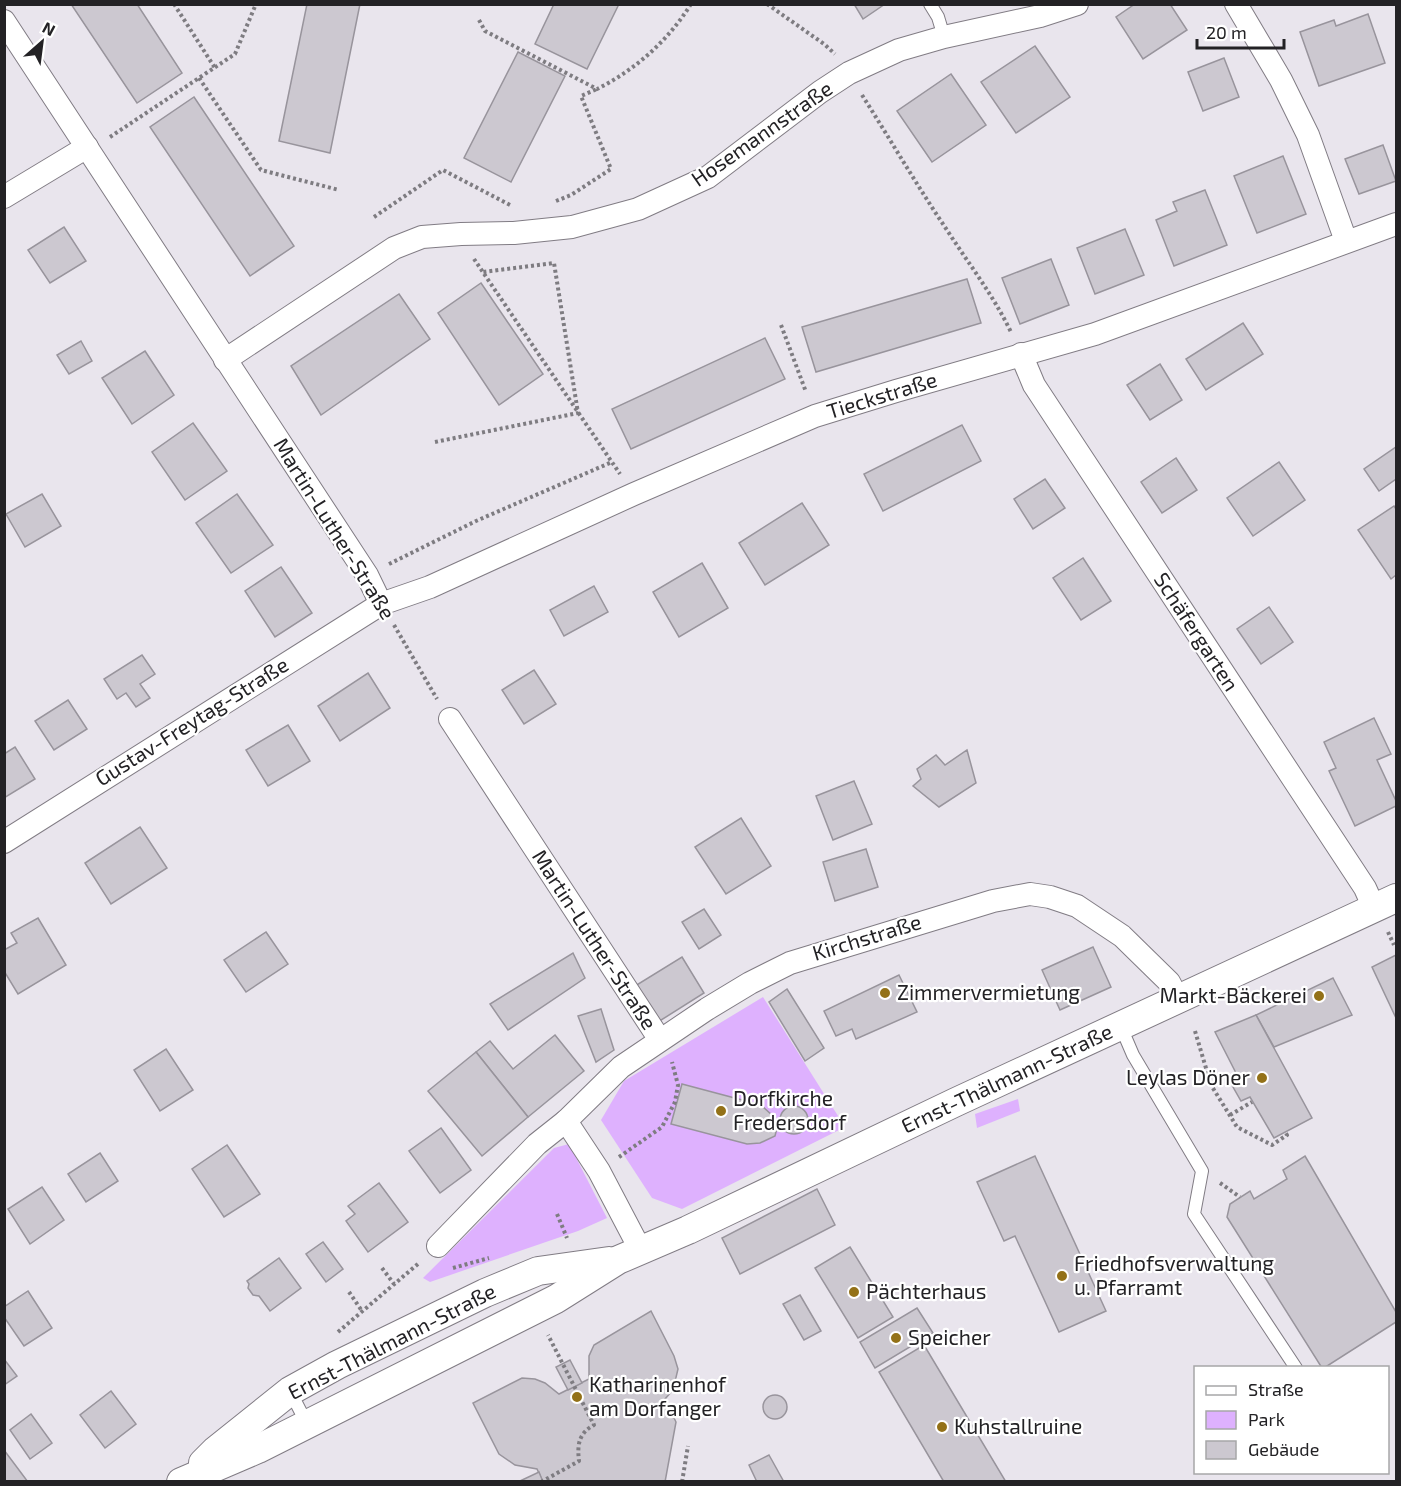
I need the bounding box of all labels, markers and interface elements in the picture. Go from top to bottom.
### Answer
north arrow [12,12,72,72]
scale bar [1197,12,1284,50]
text: N [40,17,59,39]
text: 20 m [1206,21,1247,43]
street label: Hosemannstraße [686,75,836,191]
street label: Tieckstraße [824,366,940,423]
street label: Martin-Luther-Straße [269,433,401,624]
street label: Schäfergarten [1150,567,1245,695]
street label: Gustav-Freytag-Straße [90,651,292,790]
street label: Martin-Luther-Straße [528,845,663,1034]
street label: Kirchstraße [809,908,924,965]
place label: Zimmervermietung [897,979,1080,1004]
place label: Markt-Bäckerei [1159,982,1307,1007]
marker: Zimmervermietung [878,986,892,1000]
marker: Markt-Bäckerei [1312,989,1326,1003]
street label: Ernst-Thälmann-Straße [897,1018,1116,1138]
place label: Leylas Döner [1126,1064,1251,1089]
marker: Leylas Döner [1255,1071,1269,1085]
place label: Dorfkirche Fredersdorf [733,1085,847,1134]
marker: Dorfkirche Fredersdorf [714,1104,728,1118]
place label: Friedhofsverwaltung u. Pfarramt [1074,1250,1274,1299]
marker: Friedhofsverwaltung u. Pfarramt [1055,1269,1069,1283]
street label: Ernst-Thälmann-Straße [283,1277,499,1404]
place label: Pächterhaus [866,1278,986,1303]
marker: Pächterhaus [847,1285,861,1299]
place label: Speicher [908,1324,991,1349]
marker: Speicher [889,1331,903,1345]
legend [1194,1366,1389,1474]
place label: Katharinenhof am Dorfanger [589,1371,727,1420]
text: Straße [1248,1378,1304,1400]
marker: Katharinenhof am Dorfanger [570,1390,584,1404]
text: Park [1248,1408,1285,1430]
place label: Kuhstallruine [954,1413,1082,1438]
marker: Kuhstallruine [935,1420,949,1434]
text: Gebäude [1248,1438,1319,1460]

